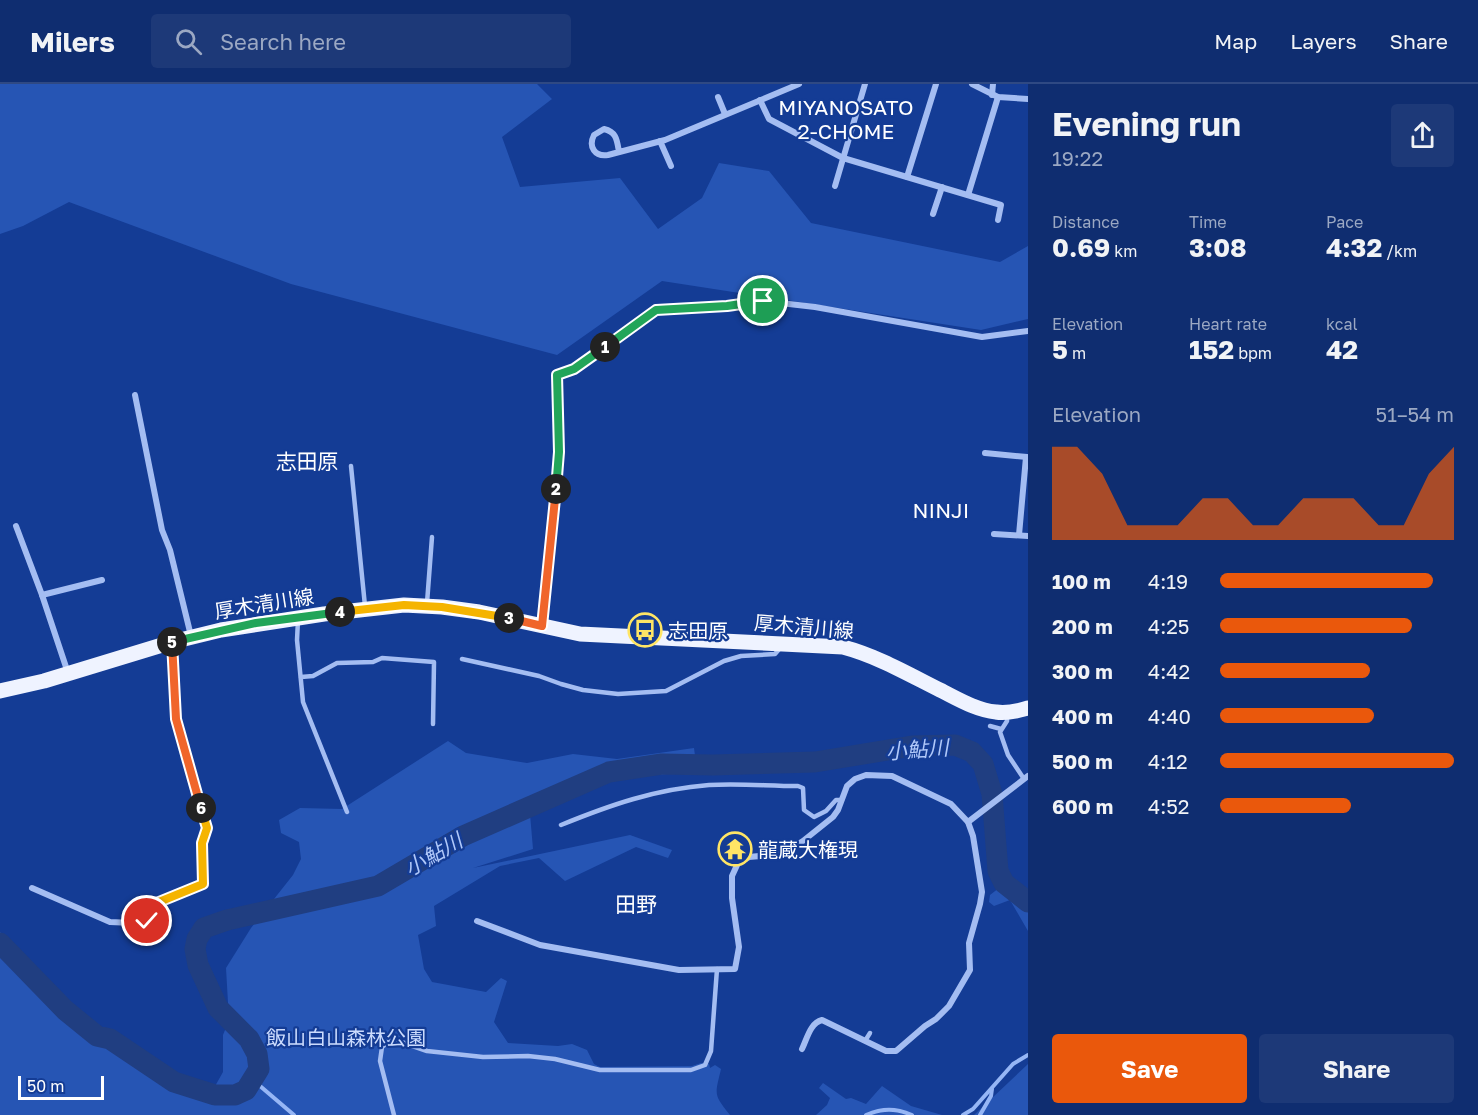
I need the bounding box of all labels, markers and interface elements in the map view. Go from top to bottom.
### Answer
search box [151,14,571,68]
text: Milers [30,25,115,58]
icon: search [172,25,205,58]
text: Search here [220,28,346,55]
text: Map [1214,28,1257,54]
text: Layers [1290,28,1357,54]
text: Share [1390,28,1448,54]
district label: MIYANOSATO 2-CHOME [778,94,914,144]
text: Evening run [1052,104,1241,143]
button: share [1391,104,1454,167]
text: 19:22 [1052,146,1103,170]
text: Distance [1052,212,1119,232]
text: Time [1189,212,1227,232]
text: Pace [1326,212,1363,232]
text: 0.69 [1052,232,1110,263]
text: 3:08 [1189,232,1247,263]
text: 4:32 [1326,232,1382,263]
text: km [1110,241,1137,261]
text: /km [1382,241,1417,261]
pin [737,275,788,326]
icon: arrive [746,284,779,317]
text: Elevation [1052,314,1123,334]
text: Heart rate [1189,314,1267,334]
text: kcal [1326,314,1358,334]
pin: 1 [590,332,620,362]
text: 5 [1052,334,1068,365]
text: 152 [1189,334,1234,365]
text: 42 [1326,334,1358,365]
text: 1 [601,337,609,357]
text: m [1068,343,1086,363]
text: bpm [1234,343,1272,363]
text: Elevation [1052,402,1141,426]
text: 51–54 m [1376,402,1454,426]
district label: 志田原 [276,448,339,474]
pin: 2 [541,474,571,504]
text: 2 [551,479,561,499]
district label: NINJI [913,497,969,523]
text: 100 m [1052,569,1111,593]
text: 4:19 [1148,569,1188,593]
street label: 厚木清川線 [213,583,315,623]
pin: 4 [325,597,355,627]
text: 4 [335,602,345,622]
pin: 3 [494,603,524,633]
text: 3 [504,608,514,628]
street label: 厚木清川線 [753,610,855,642]
bus stop icon: 志田原 [627,612,663,648]
text: 200 m [1052,614,1113,638]
text: 4:25 [1148,614,1189,638]
place label: 志田原 [668,618,728,642]
pin: 5 [157,627,187,657]
text: 5 [167,632,177,652]
text: 300 m [1052,659,1113,683]
text: 4:42 [1148,659,1190,683]
text: 400 m [1052,704,1113,728]
text: 4:40 [1148,704,1191,728]
water label: 小鮎川 [885,734,951,764]
text: 500 m [1052,749,1113,773]
text: 4:12 [1148,749,1188,773]
pin: 6 [186,793,216,823]
text: 600 m [1052,794,1113,818]
text: 4:52 [1148,794,1189,818]
text: 6 [196,798,206,818]
water label: 小鮎川 [399,826,469,881]
temple icon: 龍蔵大権現 [717,831,753,867]
place label: 龍蔵大権現 [758,837,858,861]
district label: 田野 [615,891,657,917]
pin [121,895,172,946]
icon: check [130,904,163,937]
park label: 飯山白山森林公園 [266,1025,426,1049]
button: Save [1052,1034,1247,1103]
button: Share [1259,1034,1454,1103]
scale bar [18,1073,104,1100]
text: 50 m [27,1076,64,1096]

